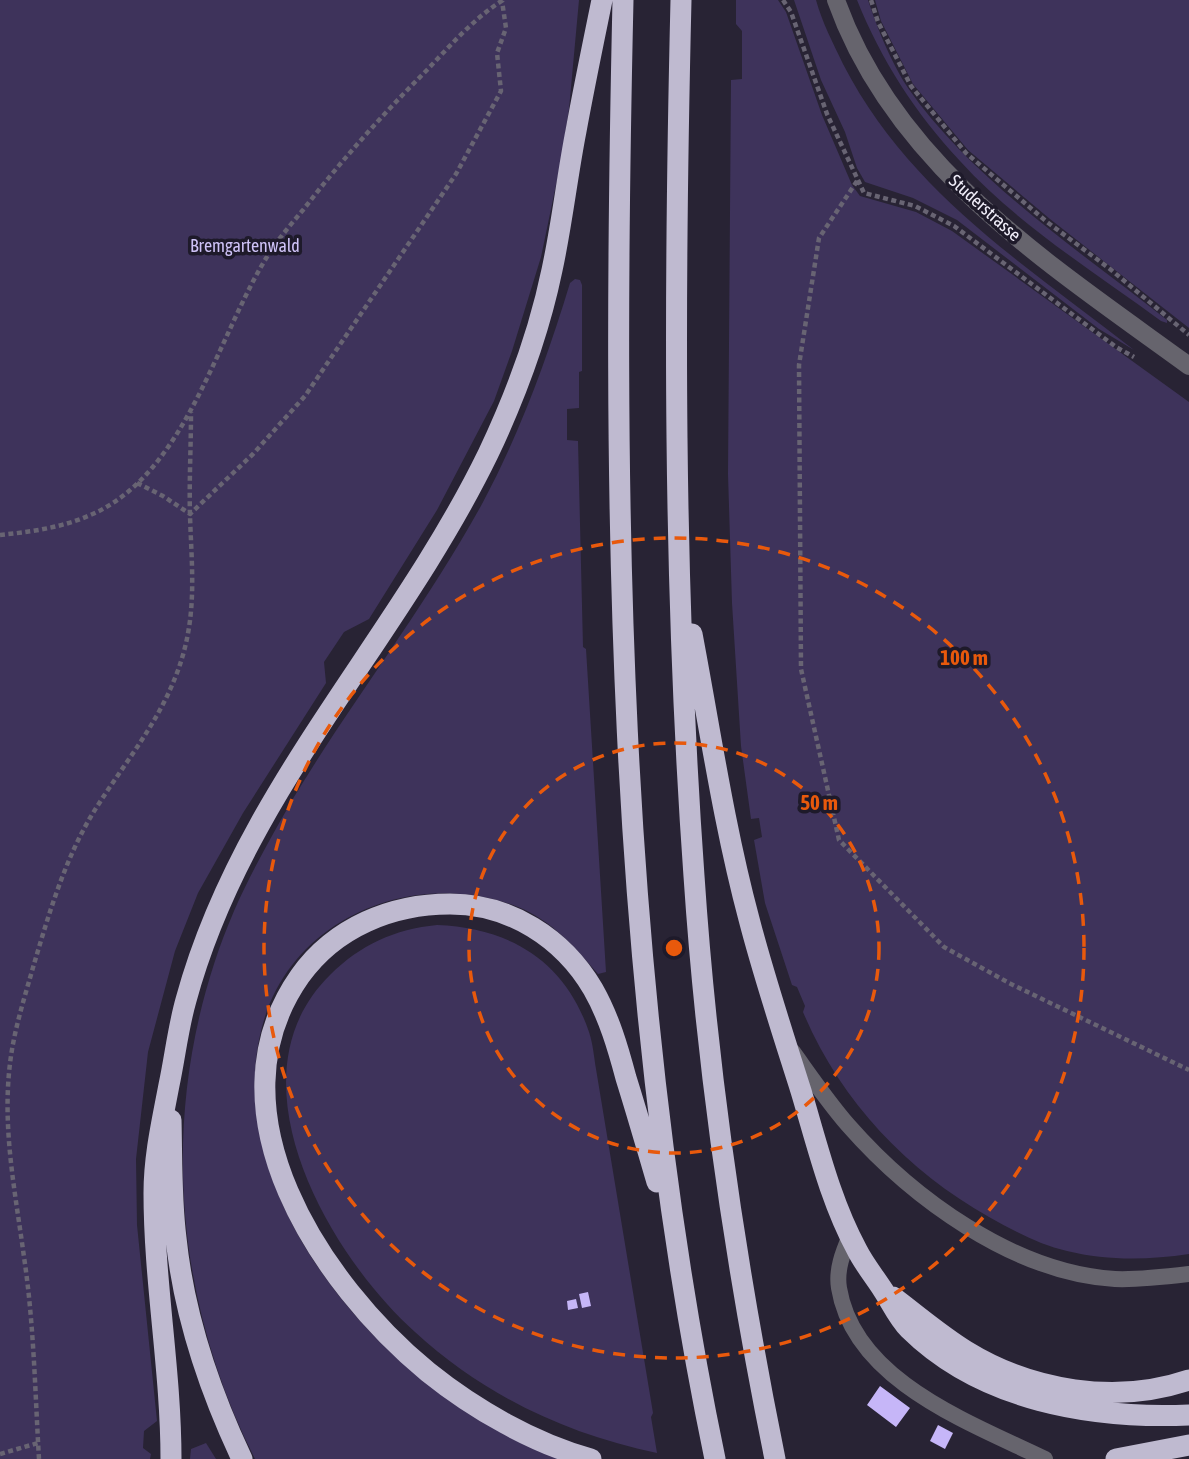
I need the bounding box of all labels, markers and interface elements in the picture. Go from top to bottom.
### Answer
street label: Studerstrasse [945,170,1026,245]
park label: Bremgartenwald [190,235,300,256]
text: 100 m [940,645,988,669]
text: 50 m [800,790,838,814]
centre of rings [662,936,686,960]

